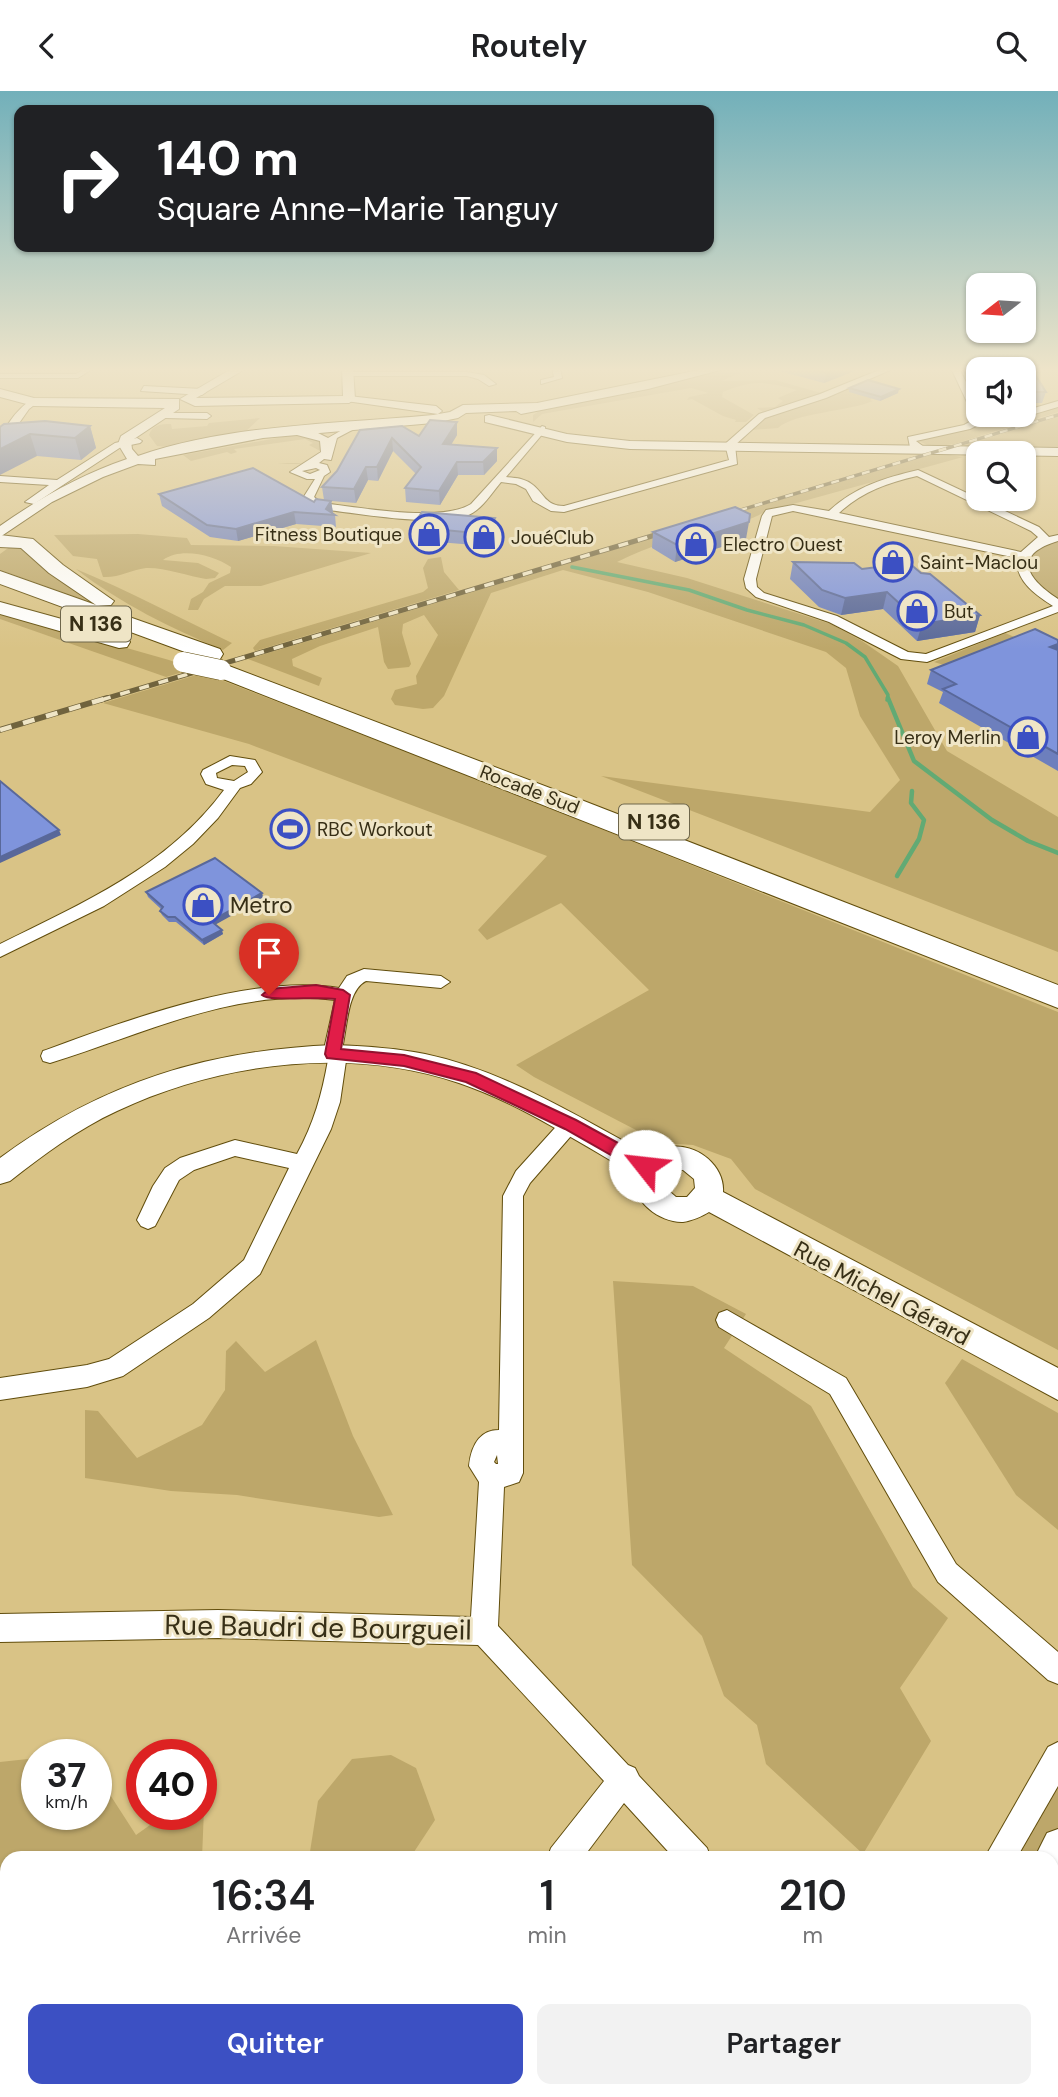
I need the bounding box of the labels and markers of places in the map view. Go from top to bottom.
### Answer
shop icon: Fitness Boutique [408,513,450,555]
shop icon: JouéClub [463,516,505,558]
place label: Fitness Boutique [255,522,402,547]
shop icon: Electro Ouest [675,523,717,565]
place label: JouéClub [511,525,594,550]
place label: Electro Ouest [723,532,843,557]
shop icon: Saint-Maclou [872,541,914,583]
place label: Saint-Maclou [920,550,1038,575]
shop icon: But [896,590,938,632]
place label: But [944,599,974,624]
shop icon: Leroy Merlin [1007,716,1049,758]
place label: Leroy Merlin [894,725,1001,750]
sports icon: RBC Workout [269,808,311,850]
place label: RBC Workout [317,817,433,842]
shop icon: Metro [182,884,224,926]
place label: Metro [230,890,293,920]
pin [239,923,299,995]

